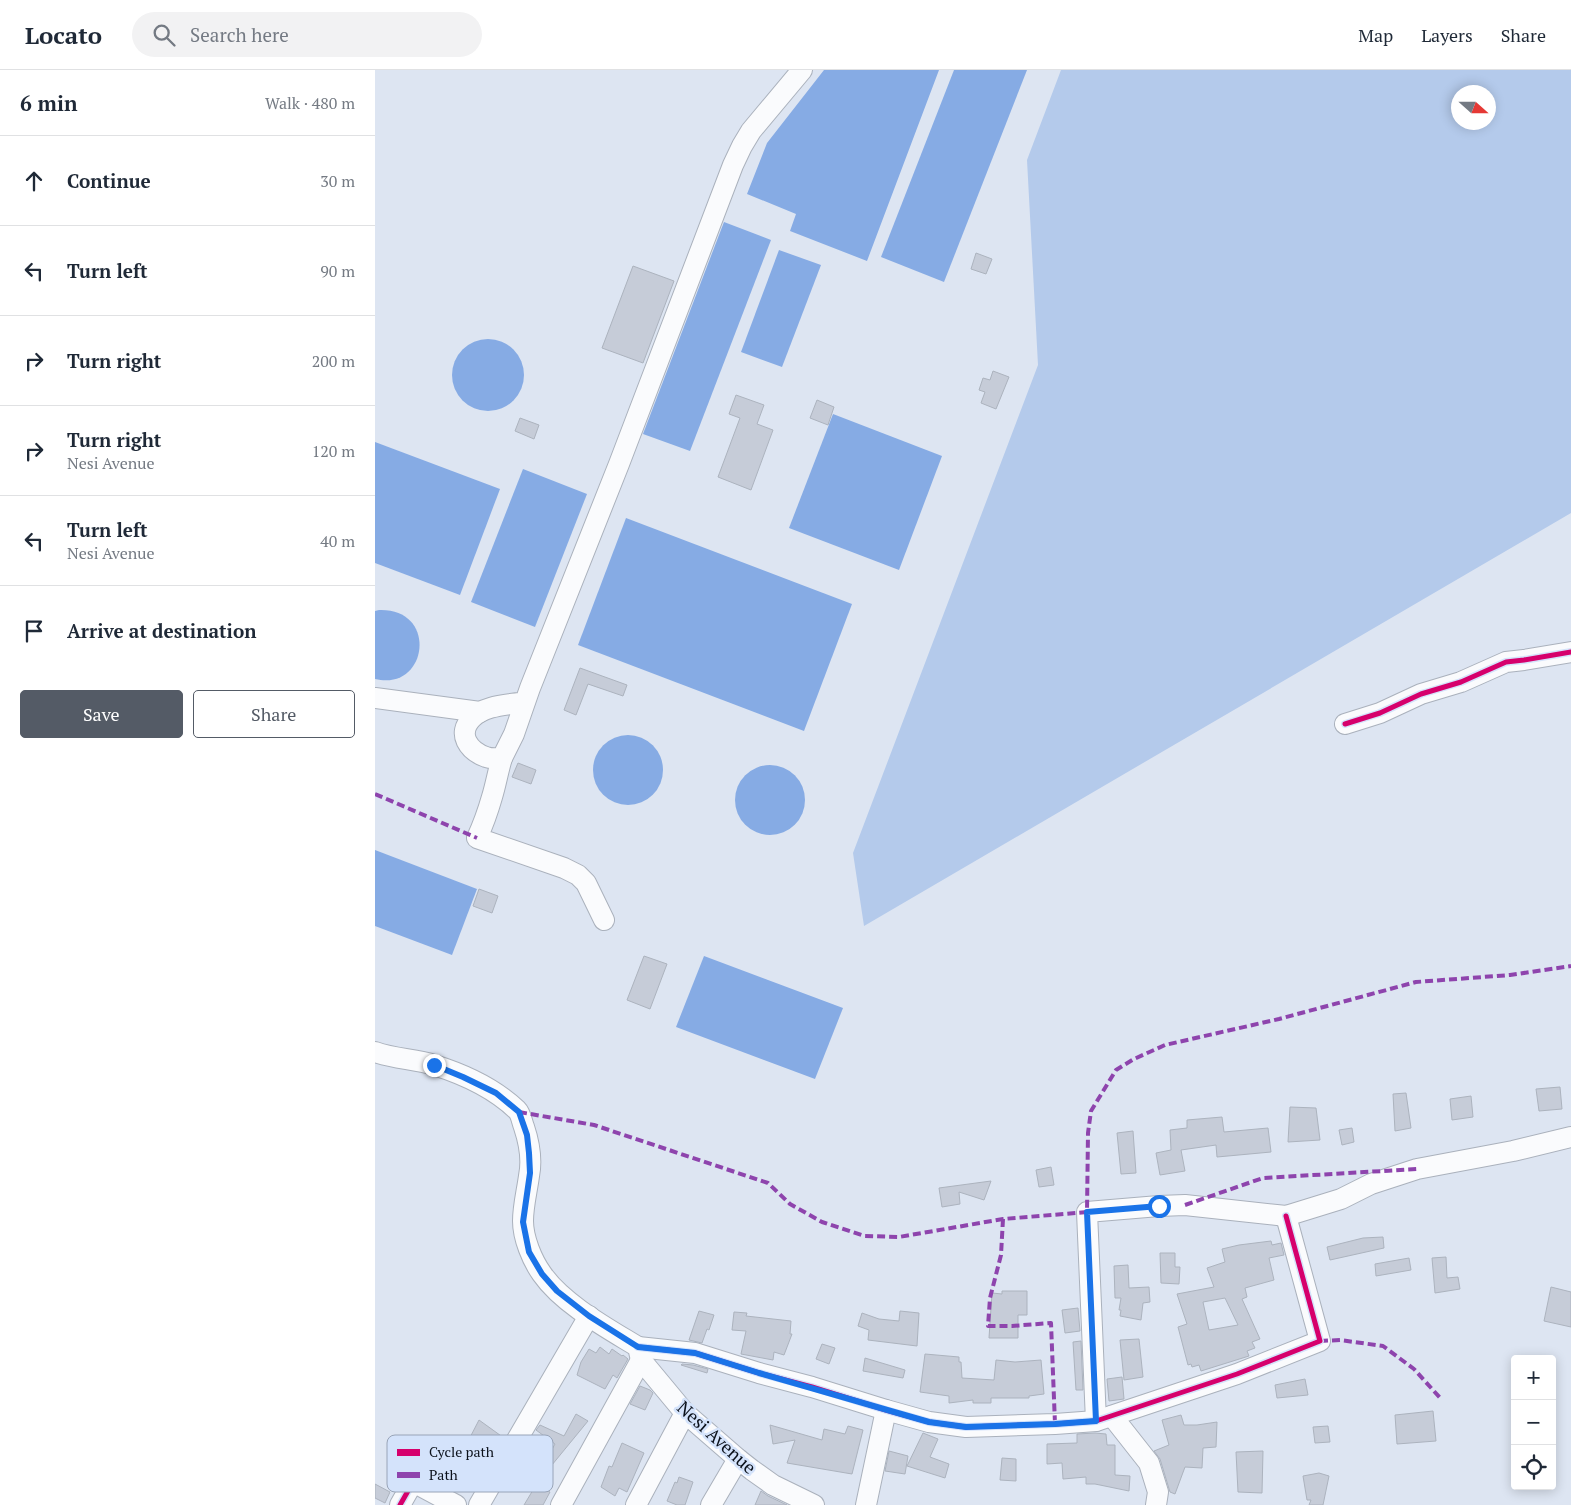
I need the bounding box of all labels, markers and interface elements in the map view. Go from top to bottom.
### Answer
search box [132,12,482,57]
text: Locato [25,19,102,51]
icon: search [150,21,178,49]
text: Search here [190,22,289,47]
text: Map [1358,23,1393,47]
text: Layers [1421,23,1473,47]
text: Share [1501,23,1546,47]
north arrow [1451,85,1496,130]
text: 6 min [20,89,77,117]
text: Walk · 480 m [265,92,355,114]
icon: ahead [20,167,48,195]
text: Continue [67,168,151,193]
text: 30 m [320,170,355,192]
icon: left [20,257,48,285]
text: Turn left [67,258,148,283]
text: 90 m [320,260,355,282]
icon: right [20,347,48,375]
text: Turn right [67,348,161,373]
text: 200 m [312,350,355,372]
text: Turn right [67,427,161,452]
icon: right [20,437,48,465]
text: 120 m [312,440,355,462]
text: Nesi Avenue [67,452,154,474]
text: Turn left [67,517,148,542]
icon: left [20,527,48,555]
text: 40 m [320,530,355,552]
text: Nesi Avenue [67,542,154,564]
icon: arrive [20,617,48,645]
text: Arrive at destination [67,618,256,643]
button: Save [20,690,183,738]
button: Share [193,690,355,738]
route end [423,1054,446,1077]
route start [1148,1195,1171,1218]
map controls [1511,1355,1556,1490]
button: + [1511,1355,1556,1400]
street label: Nesi Avenue [672,1395,762,1479]
button: − [1511,1400,1556,1445]
legend [387,1435,553,1492]
text: Cycle path [429,1442,494,1461]
button: locate [1511,1445,1556,1490]
text: Path [429,1465,458,1484]

